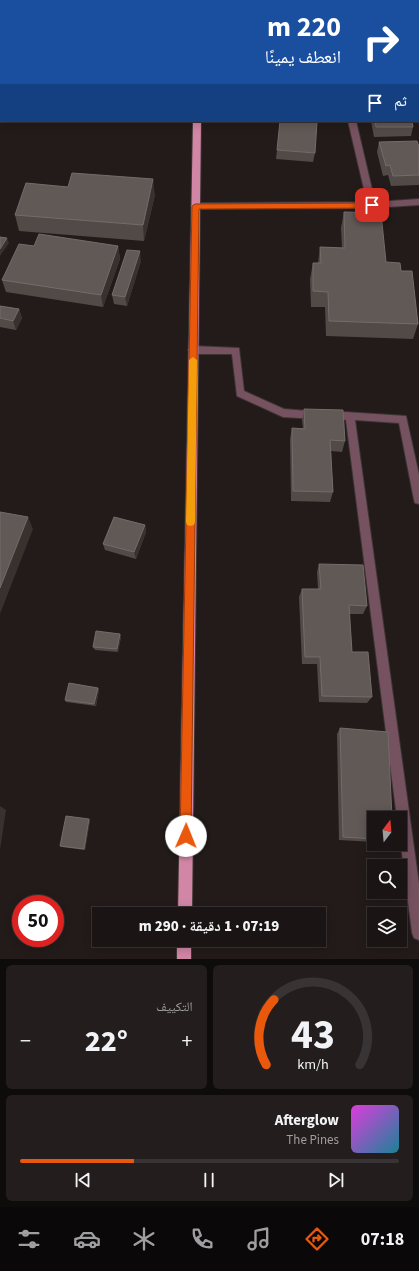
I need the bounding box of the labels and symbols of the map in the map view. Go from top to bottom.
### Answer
pin [355,188,389,222]
north arrow [367,811,407,851]
position arrow [165,815,207,857]
speed limit sign: 50 [12,895,64,947]

